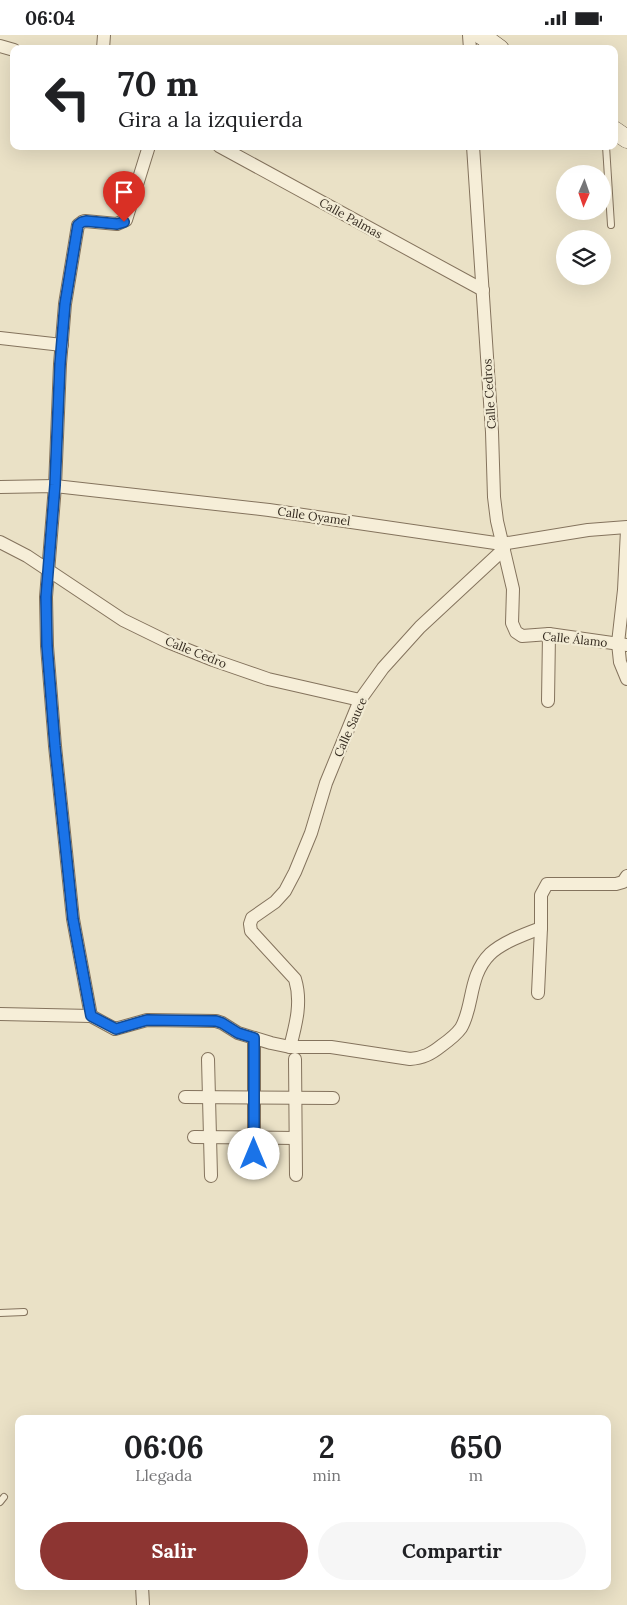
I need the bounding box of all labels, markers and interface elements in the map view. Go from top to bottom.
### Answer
text: 06:04 [25,6,75,30]
text: 70 m [118,61,198,106]
icon: left [35,65,100,130]
text: Gira a la izquierda [118,105,303,133]
north arrow [556,165,611,220]
map controls [556,165,611,285]
pin [103,171,145,222]
icon: arrive [110,178,138,206]
street label: Calle Palmas [317,194,386,242]
button: layers [556,230,611,285]
street label: Calle Cedros [479,358,499,430]
street label: Calle Oyamel [277,503,351,529]
street label: Calle Álamo [542,628,608,650]
street label: Calle Cedro [163,633,229,671]
street label: Calle Sauce [330,694,370,759]
position arrow [227,1127,279,1179]
text: 06:06 [124,1428,204,1466]
text: 2 [319,1428,335,1466]
text: 650 [450,1428,502,1466]
text: Llegada [135,1465,192,1485]
text: min [313,1465,341,1485]
text: m [469,1465,483,1485]
button: Salir [40,1522,308,1580]
button: Compartir [318,1522,586,1580]

